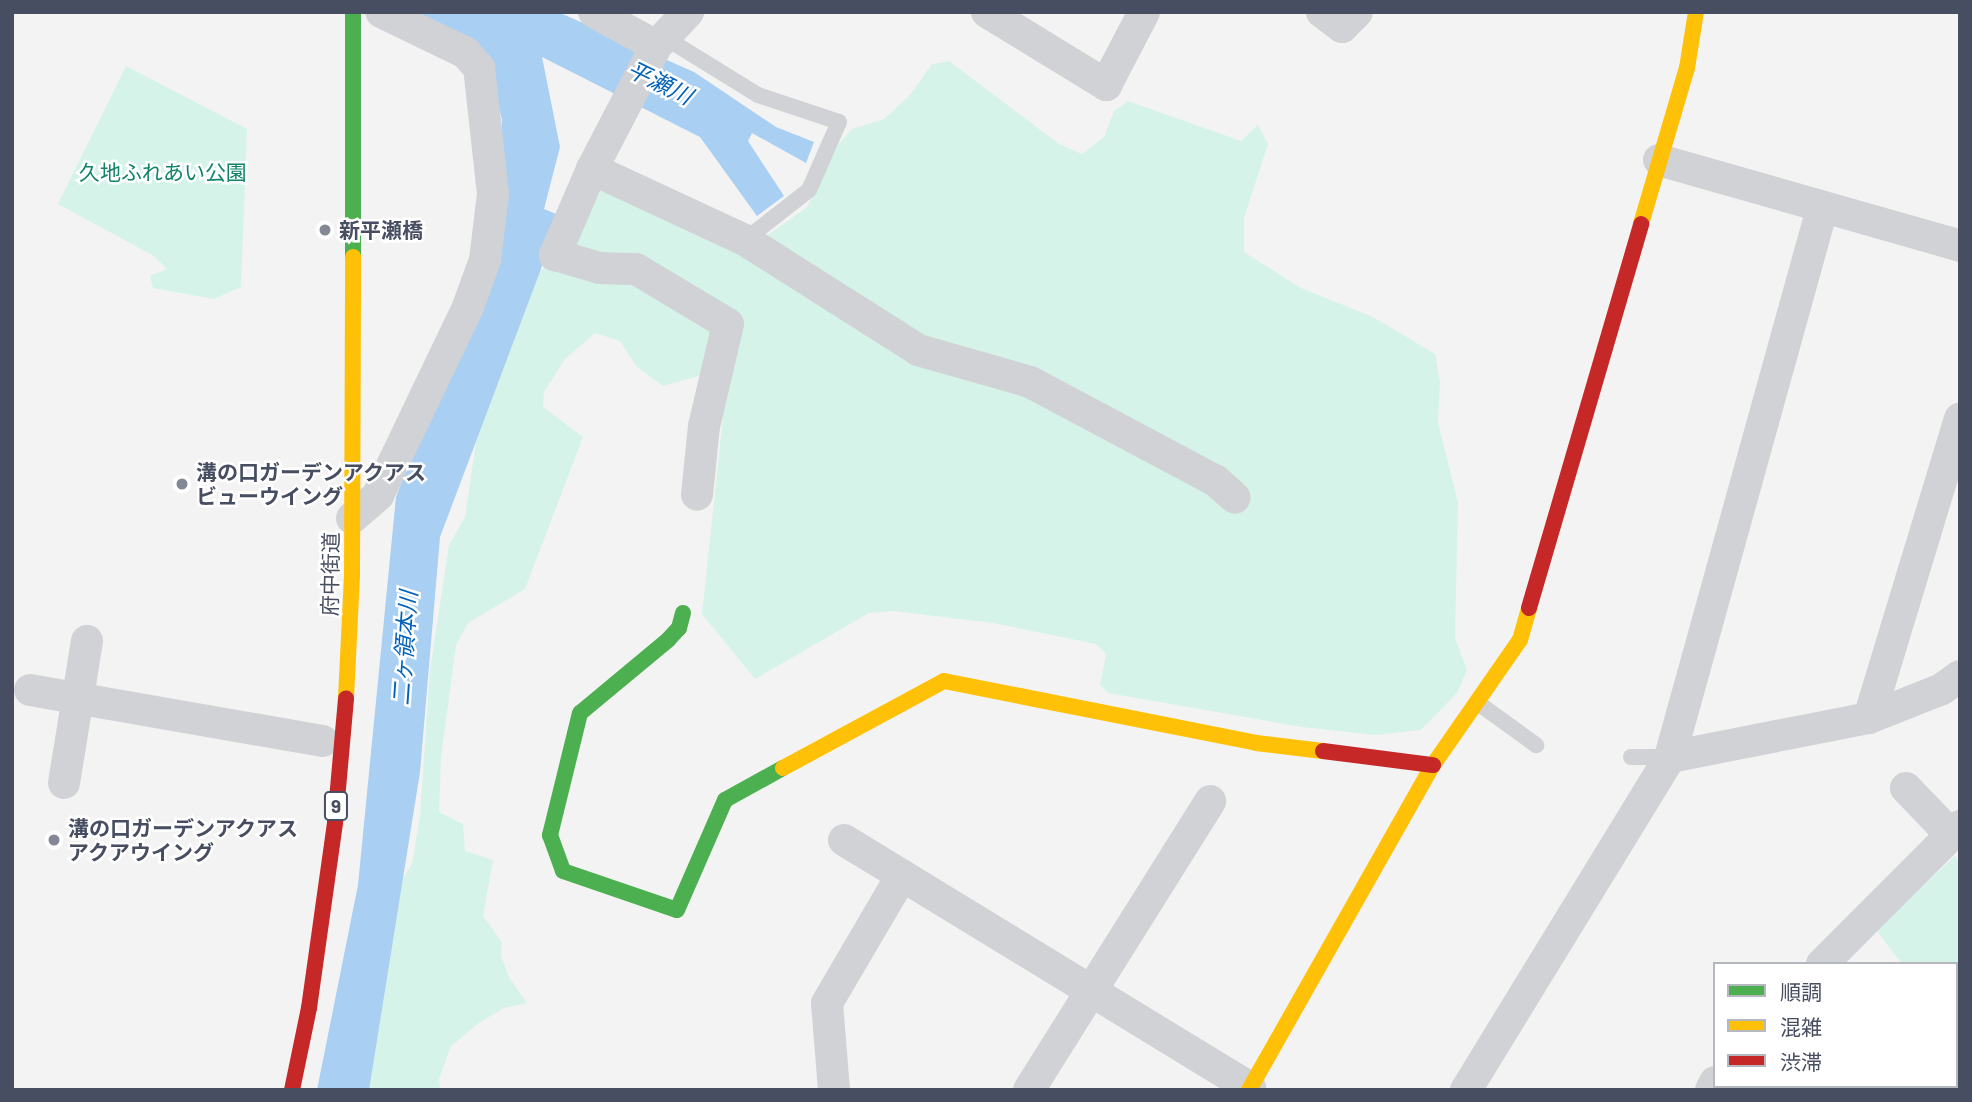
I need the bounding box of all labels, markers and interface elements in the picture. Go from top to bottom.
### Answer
water label: 平瀬川 [623,54,697,110]
park label: 久地ふれあい公園 [79,159,247,185]
place label: 新平瀬橋 [339,217,423,243]
marker: 新平瀬橋 [317,222,333,238]
place label: 溝の口ガーデンアクアス ビューウイング [196,459,427,509]
marker: 溝の口ガーデンアクアス ビューウイング [174,476,190,492]
street label: 府中街道 [317,532,343,616]
water label: 二ヶ領本川 [386,590,422,706]
road number: 9 [324,790,348,821]
place label: 溝の口ガーデンアクアス アクアウイング [68,815,299,865]
marker: 溝の口ガーデンアクアス アクアウイング [46,832,62,848]
legend [1713,962,1958,1088]
text: 順調 [1780,979,1822,1004]
text: 混雑 [1780,1014,1822,1039]
text: 渋滞 [1780,1049,1822,1074]

